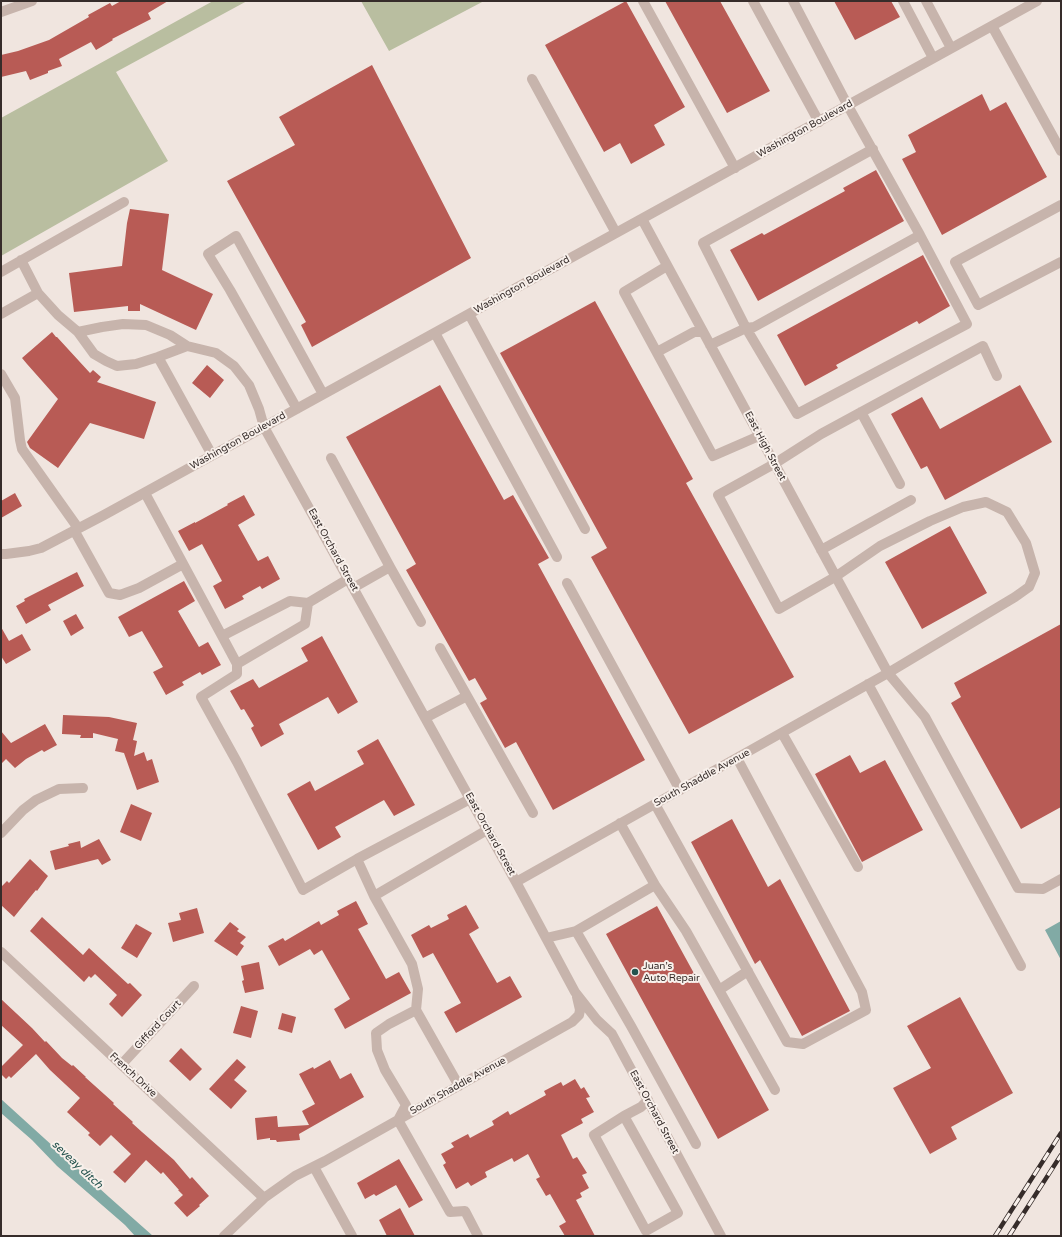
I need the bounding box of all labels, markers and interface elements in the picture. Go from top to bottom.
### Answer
street label: Washington Boulevard [755,98,855,160]
street label: Washington Boulevard [472,254,572,316]
street label: East High Street [742,409,788,483]
street label: Washington Boulevard [188,410,288,472]
street label: East Orchard Street [305,506,361,594]
street label: South Shaddle Avenue [652,747,752,809]
street label: East Orchard Street [462,790,518,878]
place label: Juan’s Auto Repair [643,960,700,984]
marker: Juan’s Auto Repair [630,967,640,977]
street label: Gifford Court [132,998,184,1052]
street label: French Drive [107,1050,159,1100]
street label: South Shaddle Avenue [408,1055,508,1117]
street label: East Orchard Street [627,1068,681,1156]
water label: seveay ditch [49,1138,105,1192]

